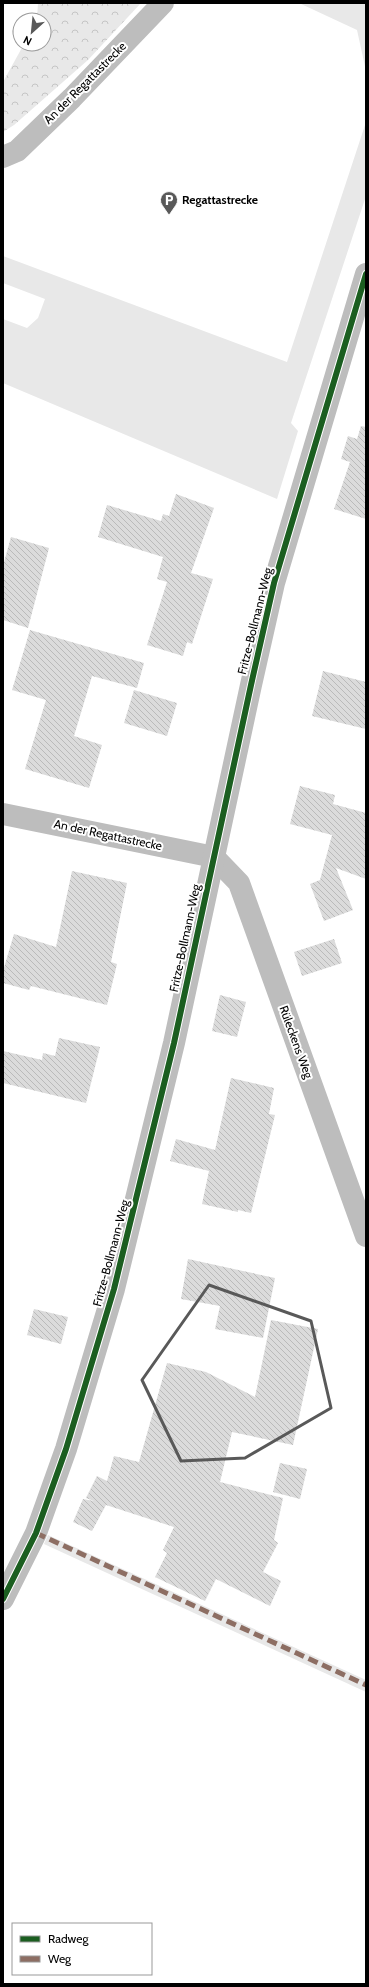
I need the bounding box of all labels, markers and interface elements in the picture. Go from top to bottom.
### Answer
north arrow [12,12,52,52]
text: N [21,33,34,49]
street label: An der Regattastrecke [40,38,129,127]
parking icon: Regattastrecke [159,190,179,215]
place label: Regattastrecke [182,192,258,207]
street label: Fritze-Bollmann-Weg [234,565,275,676]
street label: An der Regattastrecke [53,816,164,853]
street label: Fritze-Bollmann-Weg [166,882,203,993]
street label: Rüleckens Weg [276,1003,317,1081]
street label: Fritze-Bollmann-Weg [89,1197,132,1308]
legend [12,1923,152,1975]
text: Radweg [48,1931,89,1946]
text: Weg [48,1951,72,1966]

